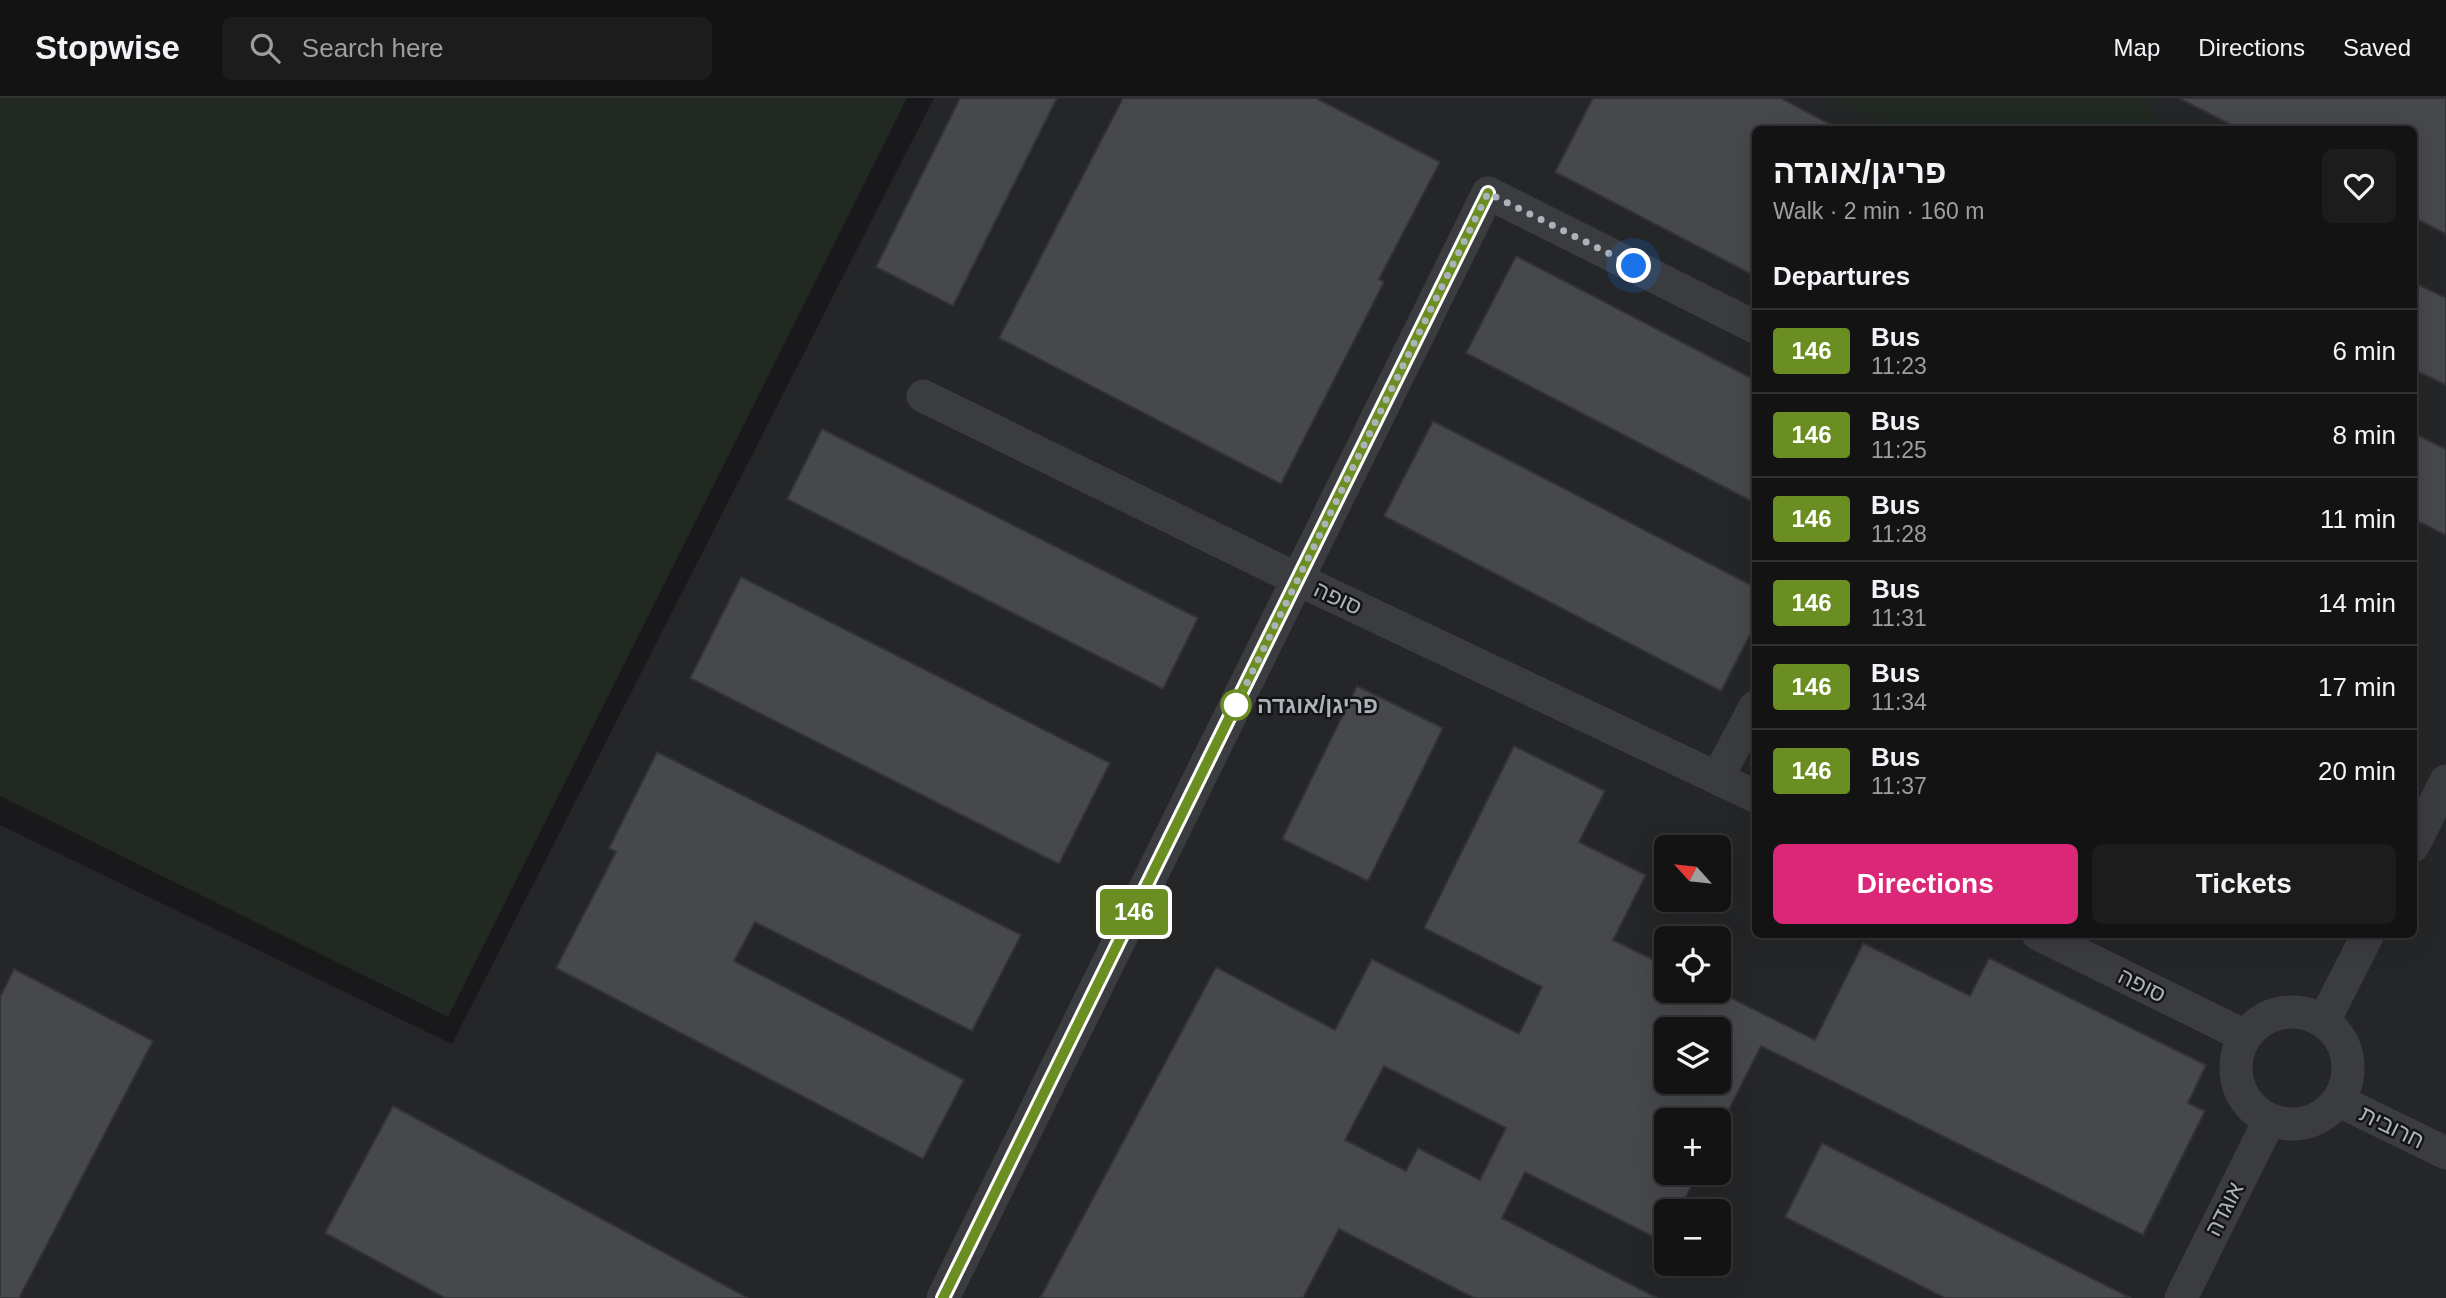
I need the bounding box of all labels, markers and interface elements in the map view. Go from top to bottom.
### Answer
search box [222,17,712,80]
text: Stopwise [35,29,180,66]
icon: search [246,29,284,67]
text: Search here [302,33,444,63]
text: Map [2114,34,2160,61]
text: Directions [2198,34,2305,61]
text: Saved [2343,34,2411,61]
button: heart [2322,149,2396,223]
text: פריגן/אוגדה [1773,153,1947,190]
text: Walk · 2 min · 160 m [1773,198,1984,224]
your location [1616,248,1651,283]
text: Departures [1773,261,1910,291]
text: Bus [1871,322,1920,352]
text: 6 min [2332,336,2396,366]
text: 146 [1791,337,1832,364]
text: 11:23 [1871,353,1927,379]
text: Bus [1871,406,1920,436]
text: 8 min [2332,420,2396,450]
text: 146 [1791,421,1832,448]
text: 11:25 [1871,437,1927,463]
text: Bus [1871,490,1920,520]
text: 11 min [2320,504,2396,534]
text: 146 [1791,505,1832,532]
text: 11:28 [1871,521,1927,547]
text: Bus [1871,574,1920,604]
street label: סופה [1310,576,1366,620]
text: 14 min [2318,588,2396,618]
text: 146 [1791,589,1832,616]
text: 11:31 [1871,605,1927,631]
text: Bus [1871,658,1920,688]
text: 17 min [2318,672,2396,702]
text: 146 [1791,673,1832,700]
text: 11:34 [1871,689,1927,715]
marker: פריגן/אוגדה [1221,690,1251,720]
place label: פריגן/אוגדה [1257,692,1378,718]
text: Bus [1871,742,1920,772]
text: 20 min [2318,756,2396,786]
text: 146 [1791,757,1832,784]
text: 11:37 [1871,773,1927,799]
north arrow [1654,835,1731,912]
map controls [1654,835,1731,1276]
button: Directions [1773,844,2078,924]
button: Tickets [2092,844,2396,924]
line badge: 146 [1094,889,1174,935]
text: 146 [1114,898,1154,925]
button: locate [1654,926,1731,1003]
street label: סופה [2114,962,2170,1008]
button: layers [1654,1017,1731,1094]
street label: חרובית [2355,1100,2429,1154]
button: + [1654,1108,1731,1185]
street label: אוגדה [2200,1177,2249,1240]
button: − [1654,1199,1731,1276]

